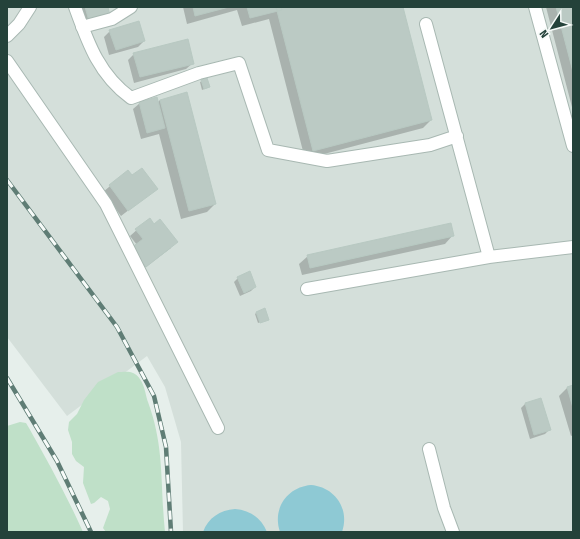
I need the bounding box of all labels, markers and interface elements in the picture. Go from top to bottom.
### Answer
north arrow [532,8,572,48]
text: N [537,27,552,40]

